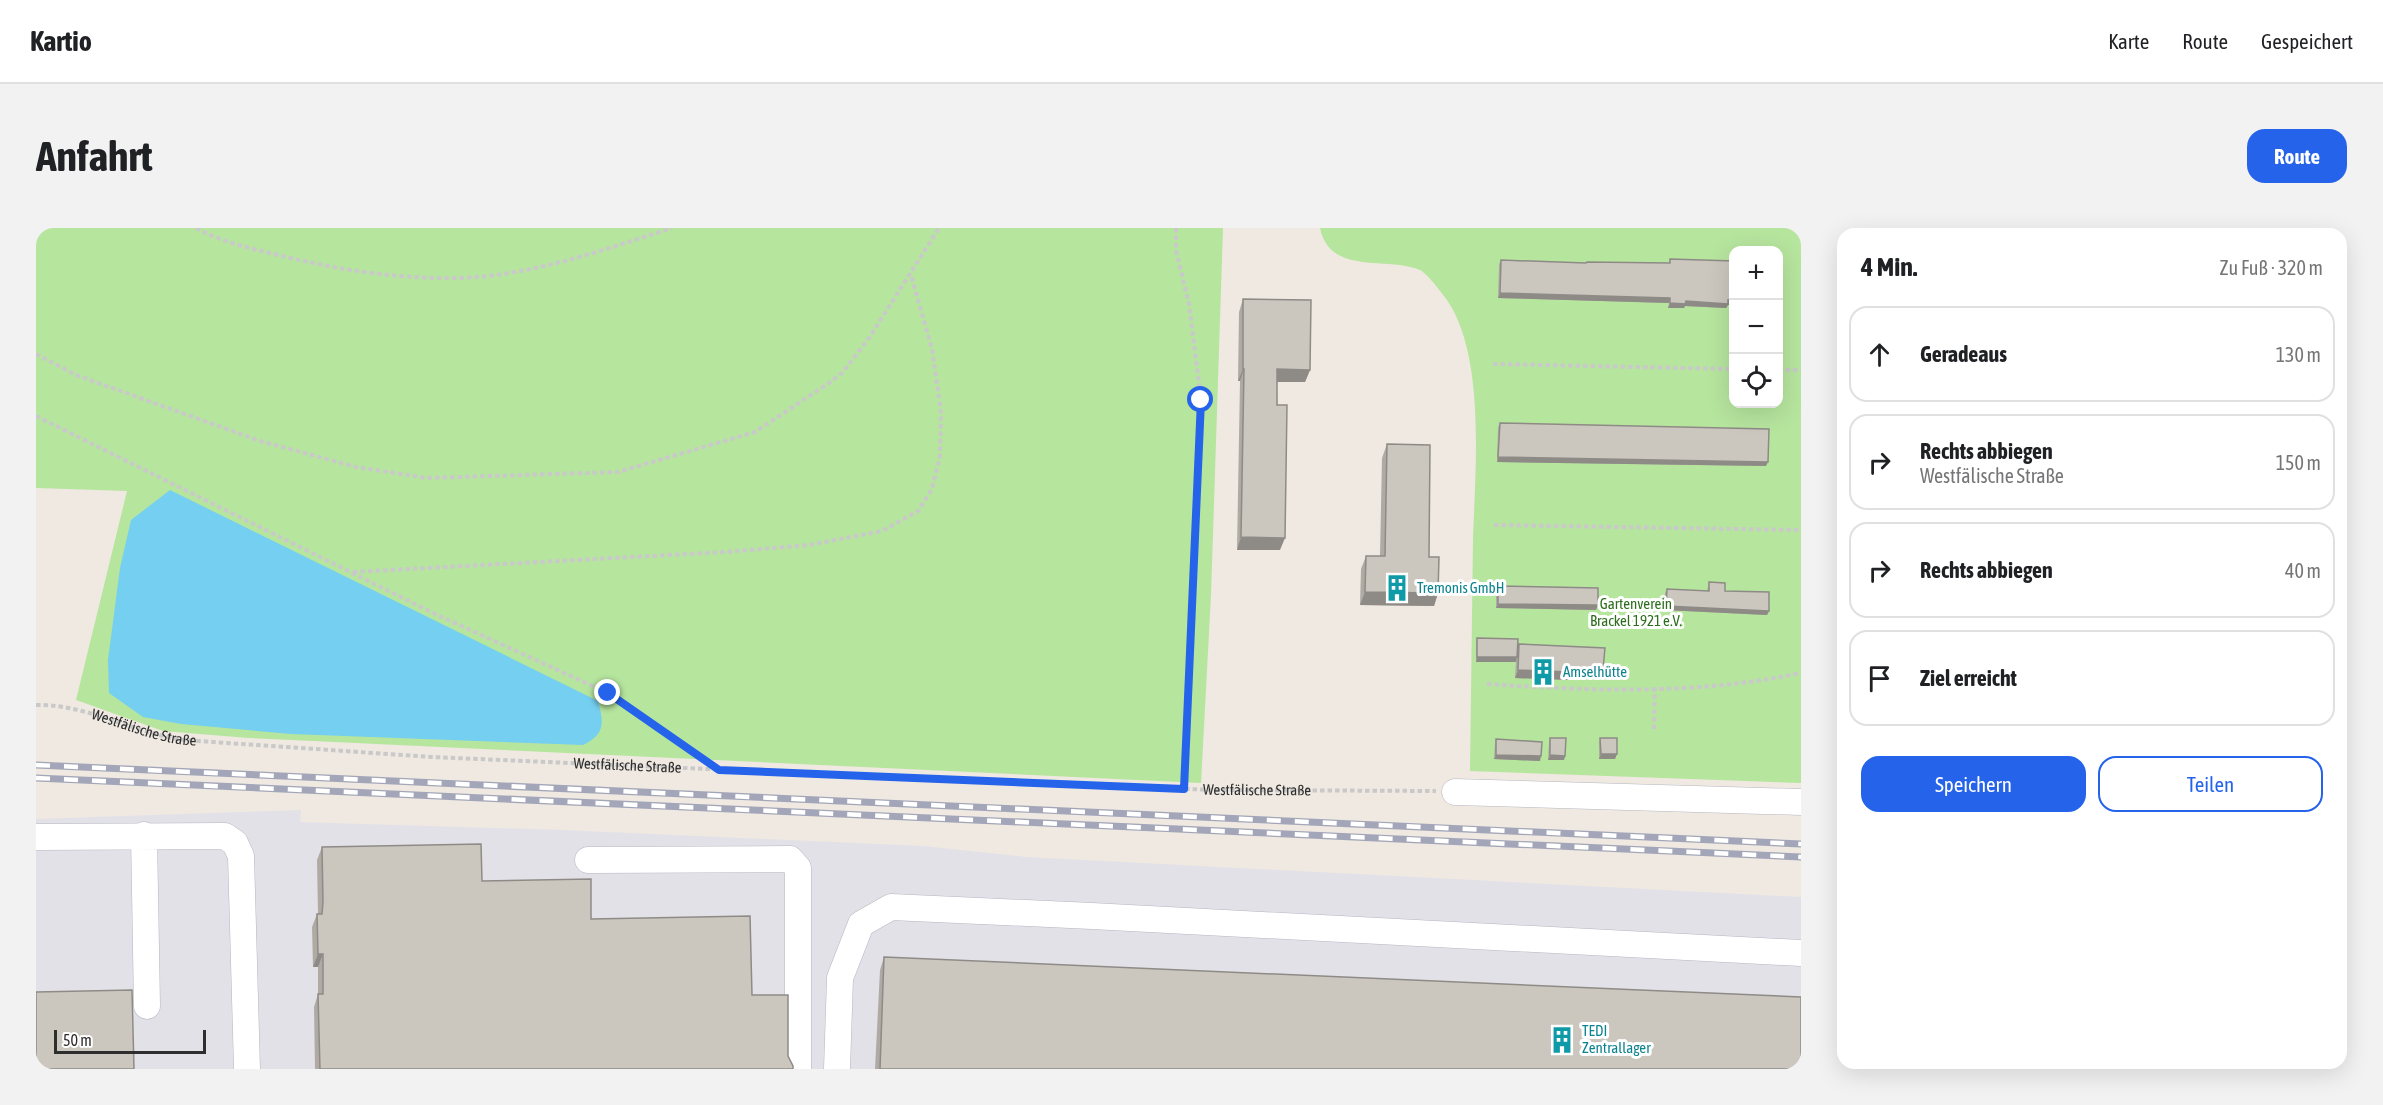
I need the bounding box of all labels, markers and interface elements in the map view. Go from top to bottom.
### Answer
text: Kartio [30,25,92,57]
text: Karte [2108,29,2149,53]
text: Route [2182,29,2228,53]
text: Gespeichert [2261,29,2353,53]
button: Route [2247,129,2347,183]
text: Anfahrt [36,132,153,180]
map controls [1729,246,1783,408]
button: + [1729,246,1783,300]
text: 4 Min. [1861,252,1917,282]
text: Zu Fuß · 320 m [2220,256,2323,279]
button: − [1729,300,1783,354]
icon: ahead [1863,338,1896,371]
text: Geradeaus [1920,341,2007,367]
text: 130 m [2276,343,2321,366]
button: locate [1729,354,1783,408]
route start [1187,386,1213,412]
text: Rechts abbiegen [1920,438,2053,464]
icon: right [1863,446,1896,479]
text: 150 m [2276,451,2321,474]
text: Westfälische Straße [1920,464,2064,487]
icon: right [1863,554,1896,587]
text: Rechts abbiegen [1920,557,2053,583]
text: 40 m [2285,559,2321,582]
building icon: Tremonis GmbH [1382,573,1412,603]
place label: Tremonis GmbH [1417,579,1504,596]
park label: Gartenverein Brackel 1921 e.V. [1590,595,1682,629]
building icon: Amselhütte [1528,657,1558,687]
icon: arrive [1863,662,1896,695]
place label: Amselhütte [1563,663,1627,680]
text: Ziel erreicht [1920,665,2017,691]
route end [594,679,620,705]
street label: Westfälische Straße [90,705,197,749]
street label: Westfälische Straße [573,754,682,776]
button: Speichern [1861,756,2086,812]
button: Teilen [2098,756,2323,812]
street label: Westfälische Straße [1203,781,1311,798]
place label: TEDI Zentrallager [1582,1022,1651,1056]
building icon: TEDI Zentrallager [1547,1025,1577,1055]
scale bar [54,1027,206,1054]
text: 50 m [63,1031,92,1049]

